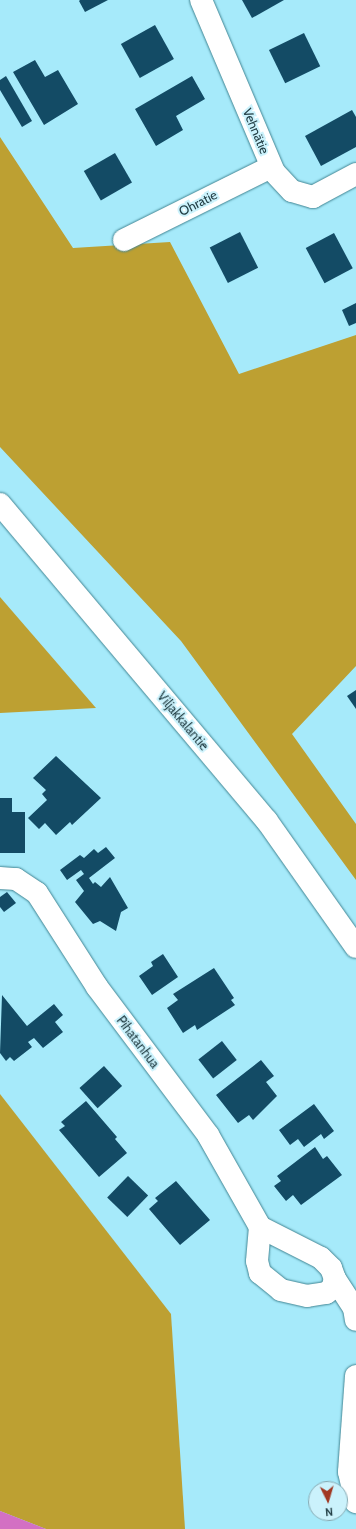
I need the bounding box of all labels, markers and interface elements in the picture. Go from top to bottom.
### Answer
street label: Vehnätie [239,106,273,156]
street label: Ohratie [176,187,220,219]
street label: Viljakkalantie [154,689,212,753]
street label: Pihatanhua [113,1013,163,1071]
north arrow [308,1481,348,1521]
text: N [324,1505,333,1519]

